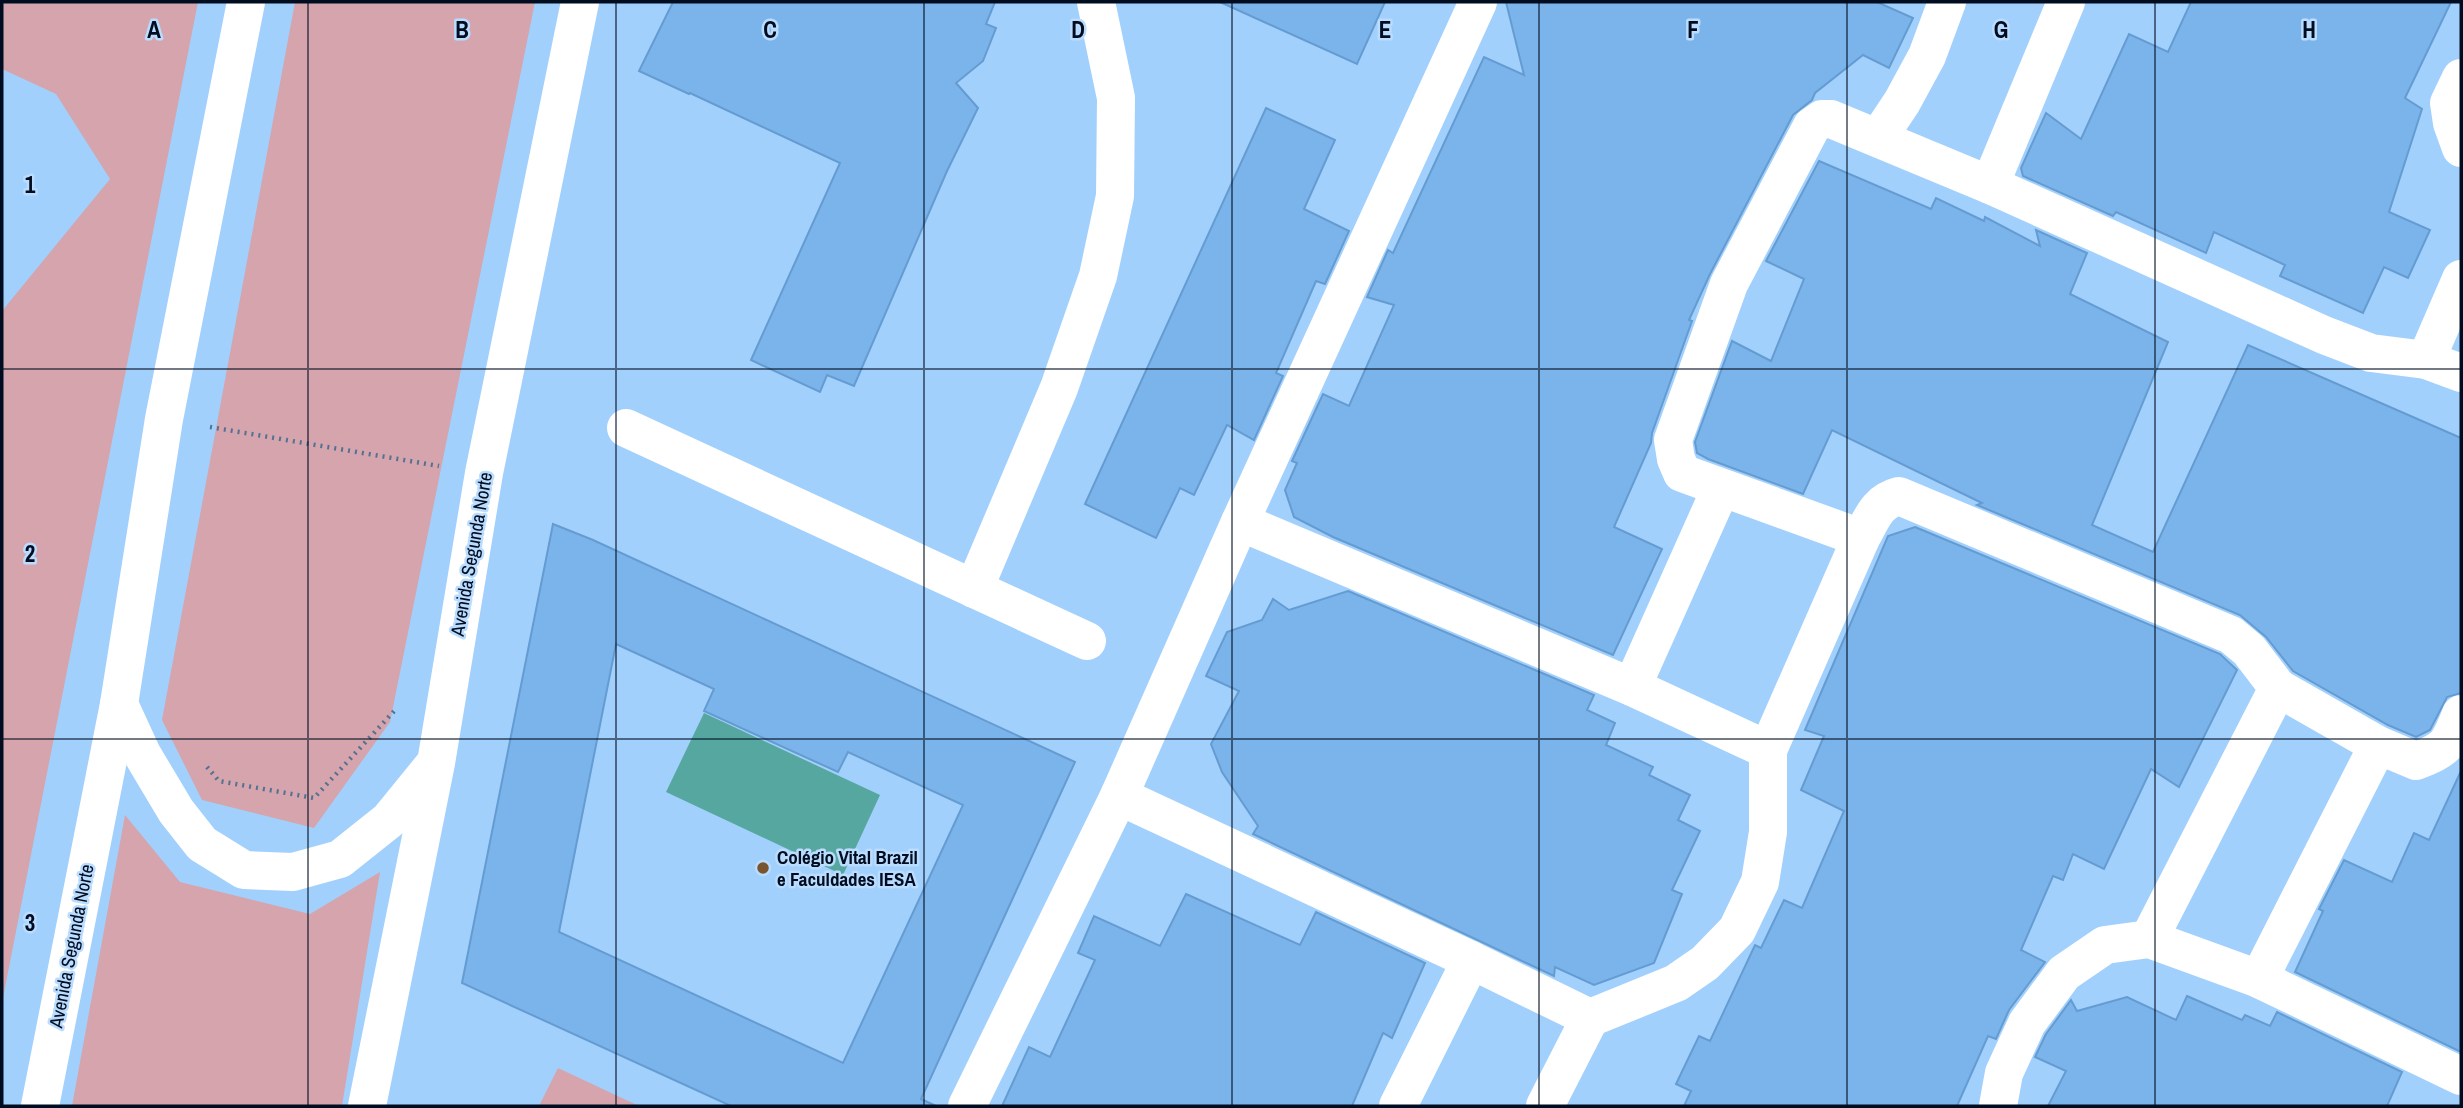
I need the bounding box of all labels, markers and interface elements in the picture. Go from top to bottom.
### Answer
text: A [147,14,161,45]
text: B [455,14,469,45]
text: C [763,14,777,45]
text: D [1071,14,1085,45]
text: E [1379,14,1391,45]
text: F [1687,14,1699,45]
text: G [1994,14,2008,45]
text: H [2302,14,2316,45]
text: 1 [25,169,36,200]
street label: Avenida Segunda Norte [444,470,498,639]
text: 2 [25,538,35,569]
place label: Colégio Vital Brazil e Faculdades IESA [777,844,918,892]
marker: Colégio Vital Brazil e Faculdades IESA [755,860,771,876]
street label: Avenida Segunda Norte [42,862,100,1031]
text: 3 [25,907,35,938]

